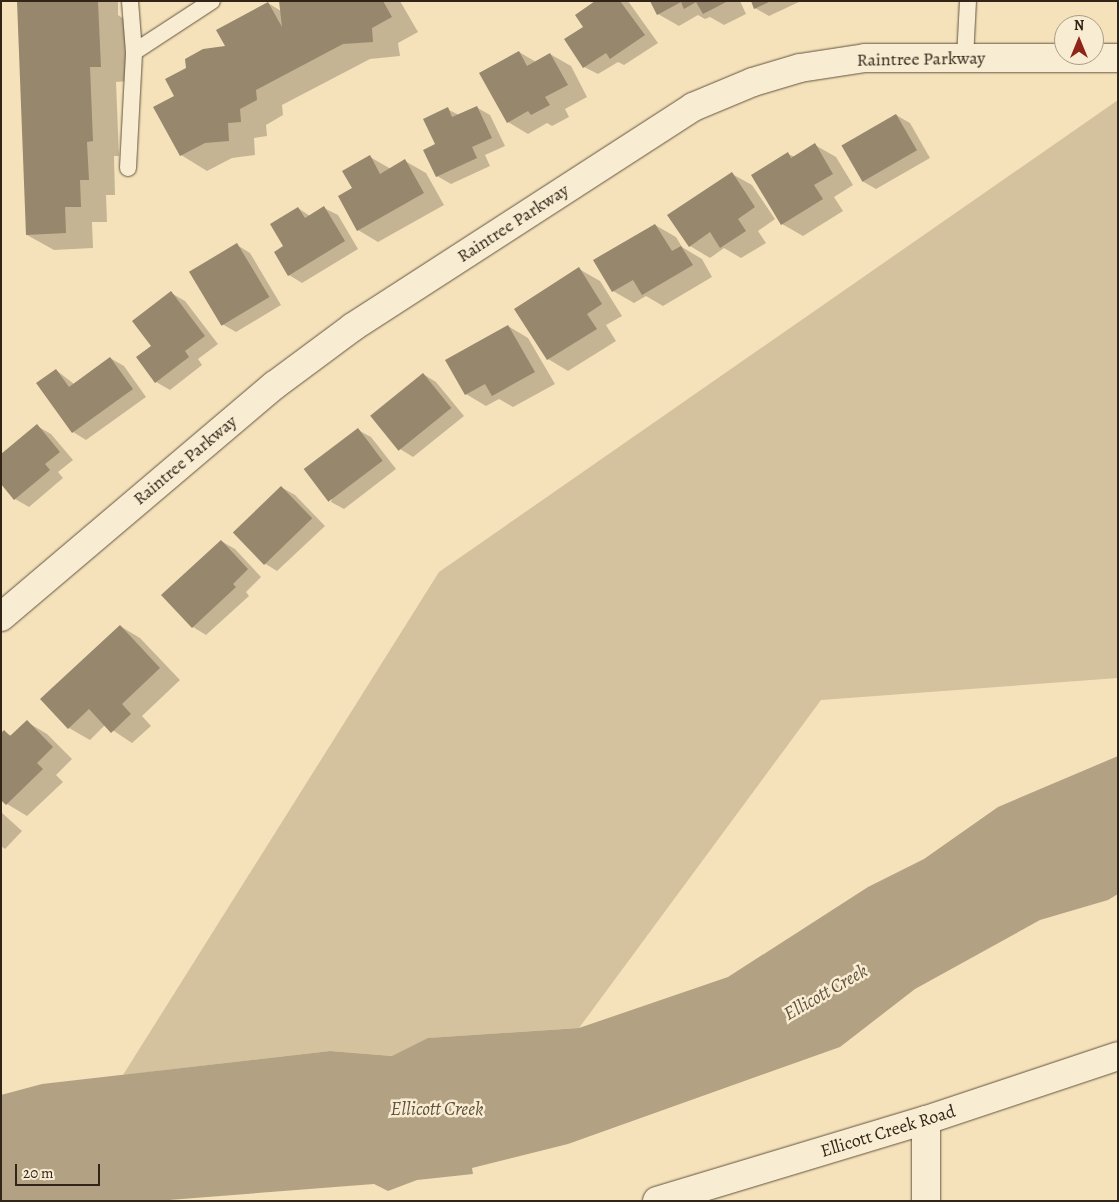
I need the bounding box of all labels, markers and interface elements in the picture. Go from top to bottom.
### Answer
north arrow [1054,15,1104,65]
text: N [1074,16,1084,35]
street label: Raintree Parkway [857,47,985,71]
street label: Raintree Parkway [453,179,573,267]
street label: Raintree Parkway [129,410,241,510]
water label: Ellicott Creek [780,960,872,1026]
water label: Ellicott Creek [391,1099,483,1121]
street label: Ellicott Creek Road [818,1100,958,1162]
scale bar [18,1154,102,1186]
text: 20 m [23,1163,54,1183]

